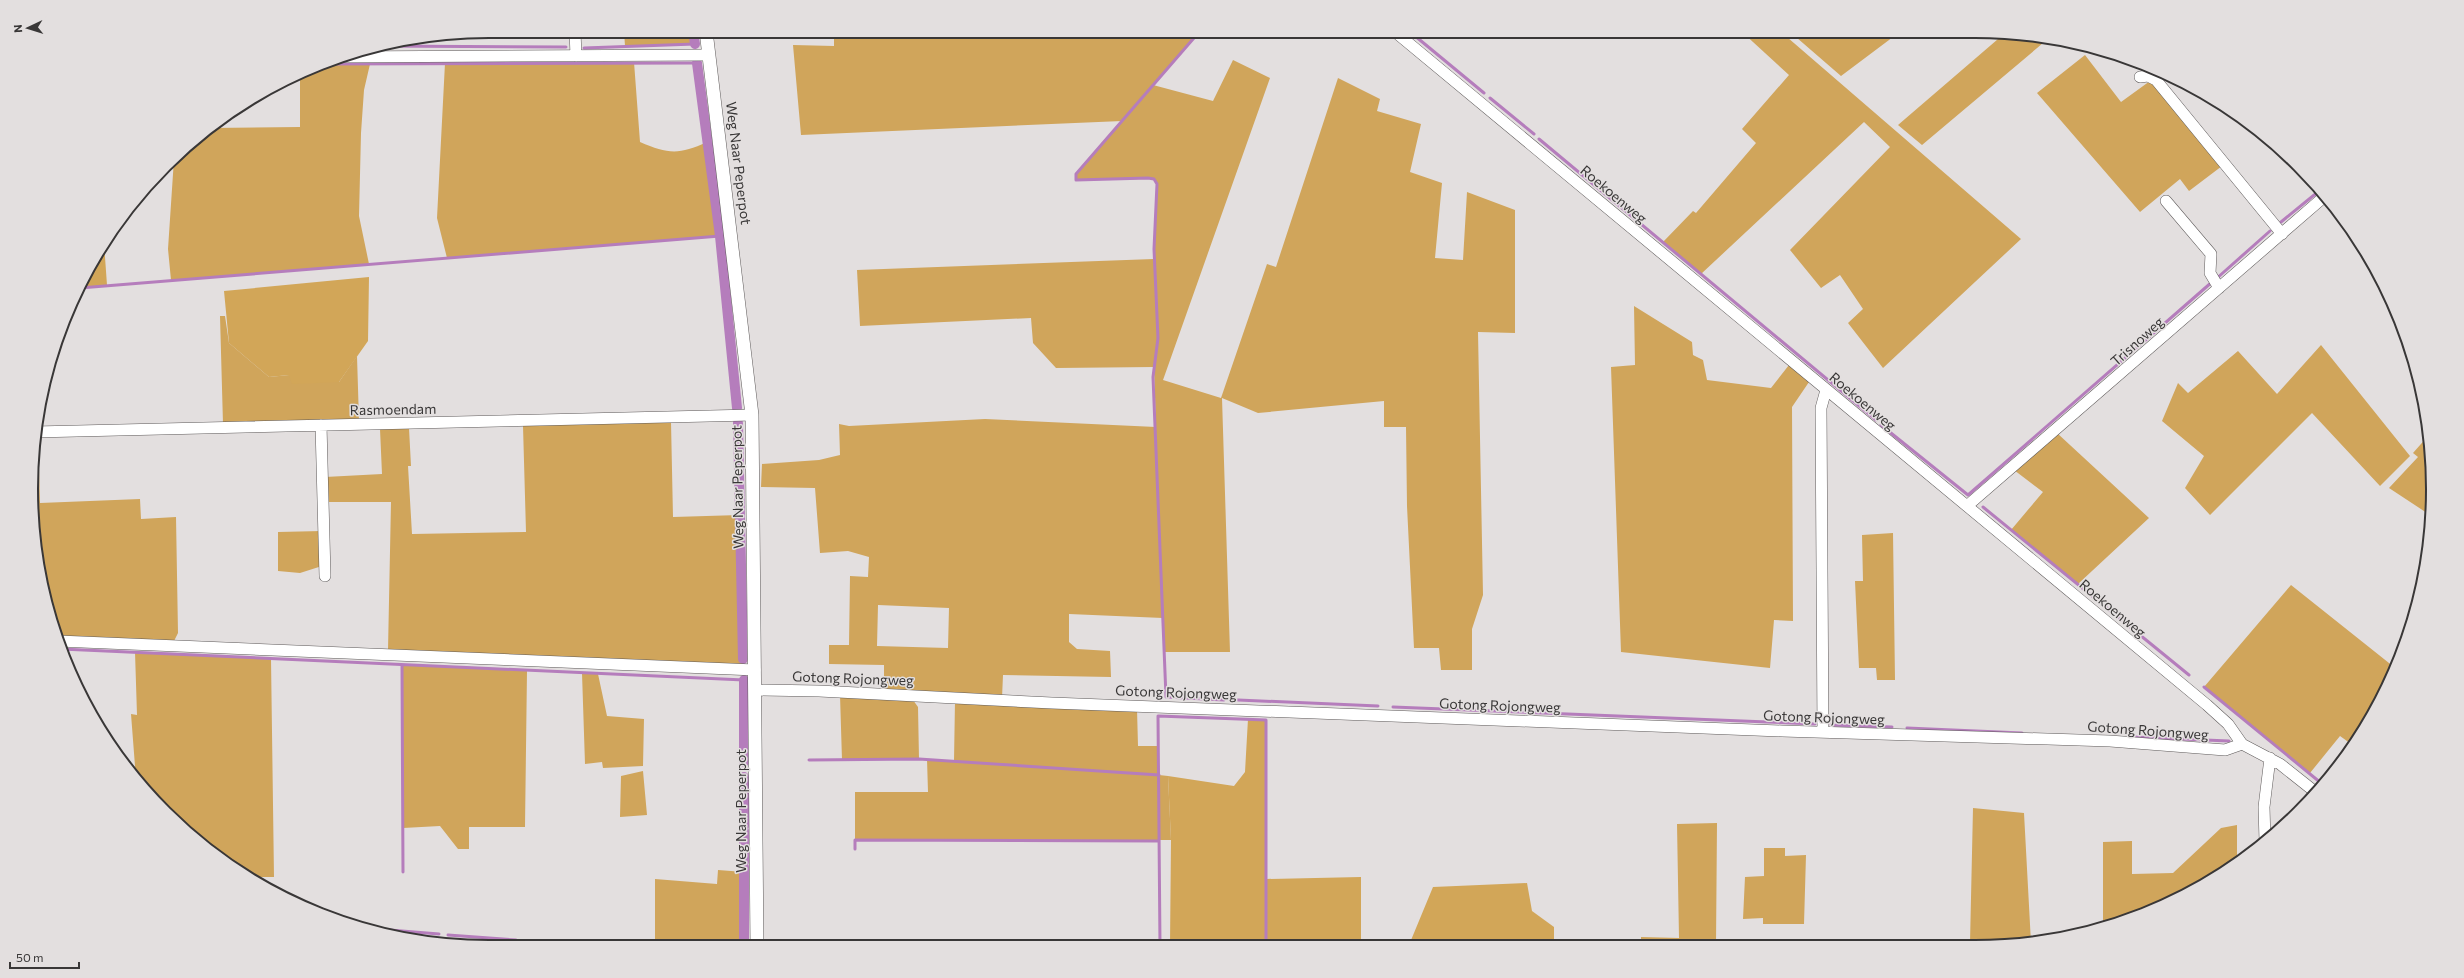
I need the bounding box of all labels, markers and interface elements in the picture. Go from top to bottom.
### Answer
north arrow [8,8,48,48]
text: N [11,24,24,33]
street label: Weg Naar Peperpot [723,100,755,226]
street label: Roekoenweg [1577,161,1651,227]
street label: Trisnoweg [2107,313,2167,369]
street label: Roekoenweg [1826,368,1900,434]
street label: Rasmoendam [350,400,436,418]
street label: Weg Naar Peperpot [727,425,747,549]
street label: Roekoenweg [2076,575,2150,641]
street label: Gotong Rojongweg [792,667,914,689]
street label: Gotong Rojongweg [1115,681,1237,703]
street label: Gotong Rojongweg [1439,694,1561,716]
street label: Gotong Rojongweg [1763,706,1885,728]
street label: Gotong Rojongweg [2087,717,2210,743]
street label: Weg Naar Peperpot [732,749,749,873]
scale bar [10,944,79,970]
text: 50 m [16,950,44,964]

